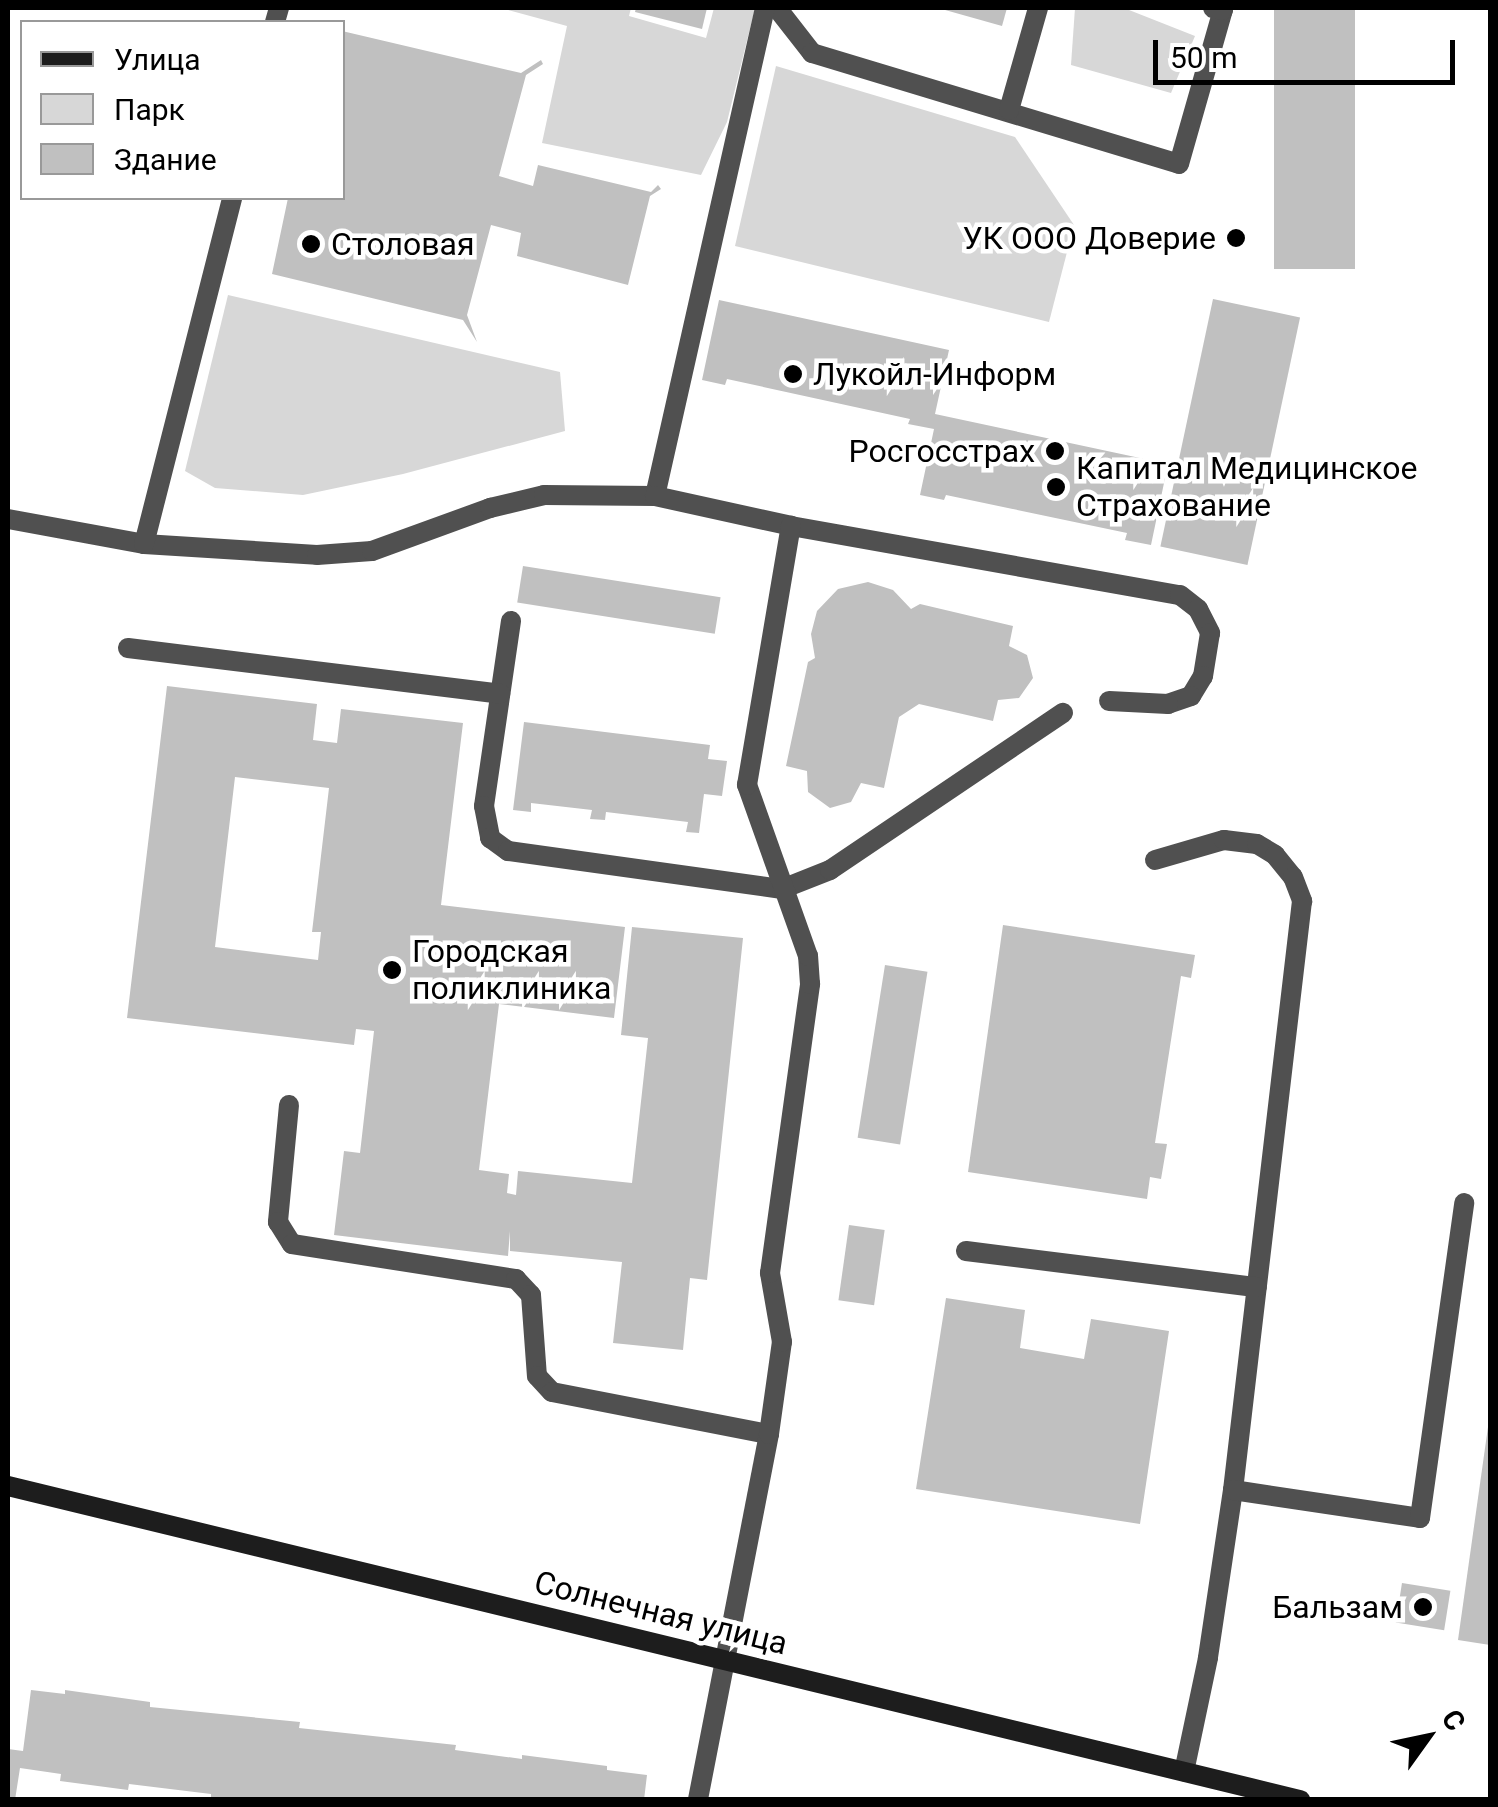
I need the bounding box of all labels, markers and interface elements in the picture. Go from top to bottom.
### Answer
legend [20,20,345,200]
scale bar [1158,20,1460,82]
text: 50 m [1170,40,1237,75]
text: Улица [114,42,201,77]
text: Парк [114,92,185,127]
text: Здание [114,142,217,177]
place label: УК ООО Доверие [962,219,1216,257]
place label: Столовая [331,225,475,263]
marker: УК ООО Доверие [1225,227,1247,249]
marker: Столовая [300,233,322,255]
place label: Лукойл-Информ [813,355,1056,393]
marker: Лукойл-Информ [782,363,804,385]
place label: Росгосстрах [848,432,1035,470]
marker: Росгосстрах [1044,440,1066,462]
place label: Капитал Медицинское Страхование [1076,450,1417,525]
marker: Капитал Медицинское Страхование [1045,476,1067,498]
place label: Городская поликлиника [412,933,611,1008]
marker: Городская поликлиника [381,959,403,981]
street label: Солнечная улица [531,1563,791,1663]
place label: Бальзам [1272,1588,1403,1626]
marker: Бальзам [1412,1596,1434,1618]
north arrow [1378,1687,1478,1787]
text: С [1435,1704,1472,1737]

